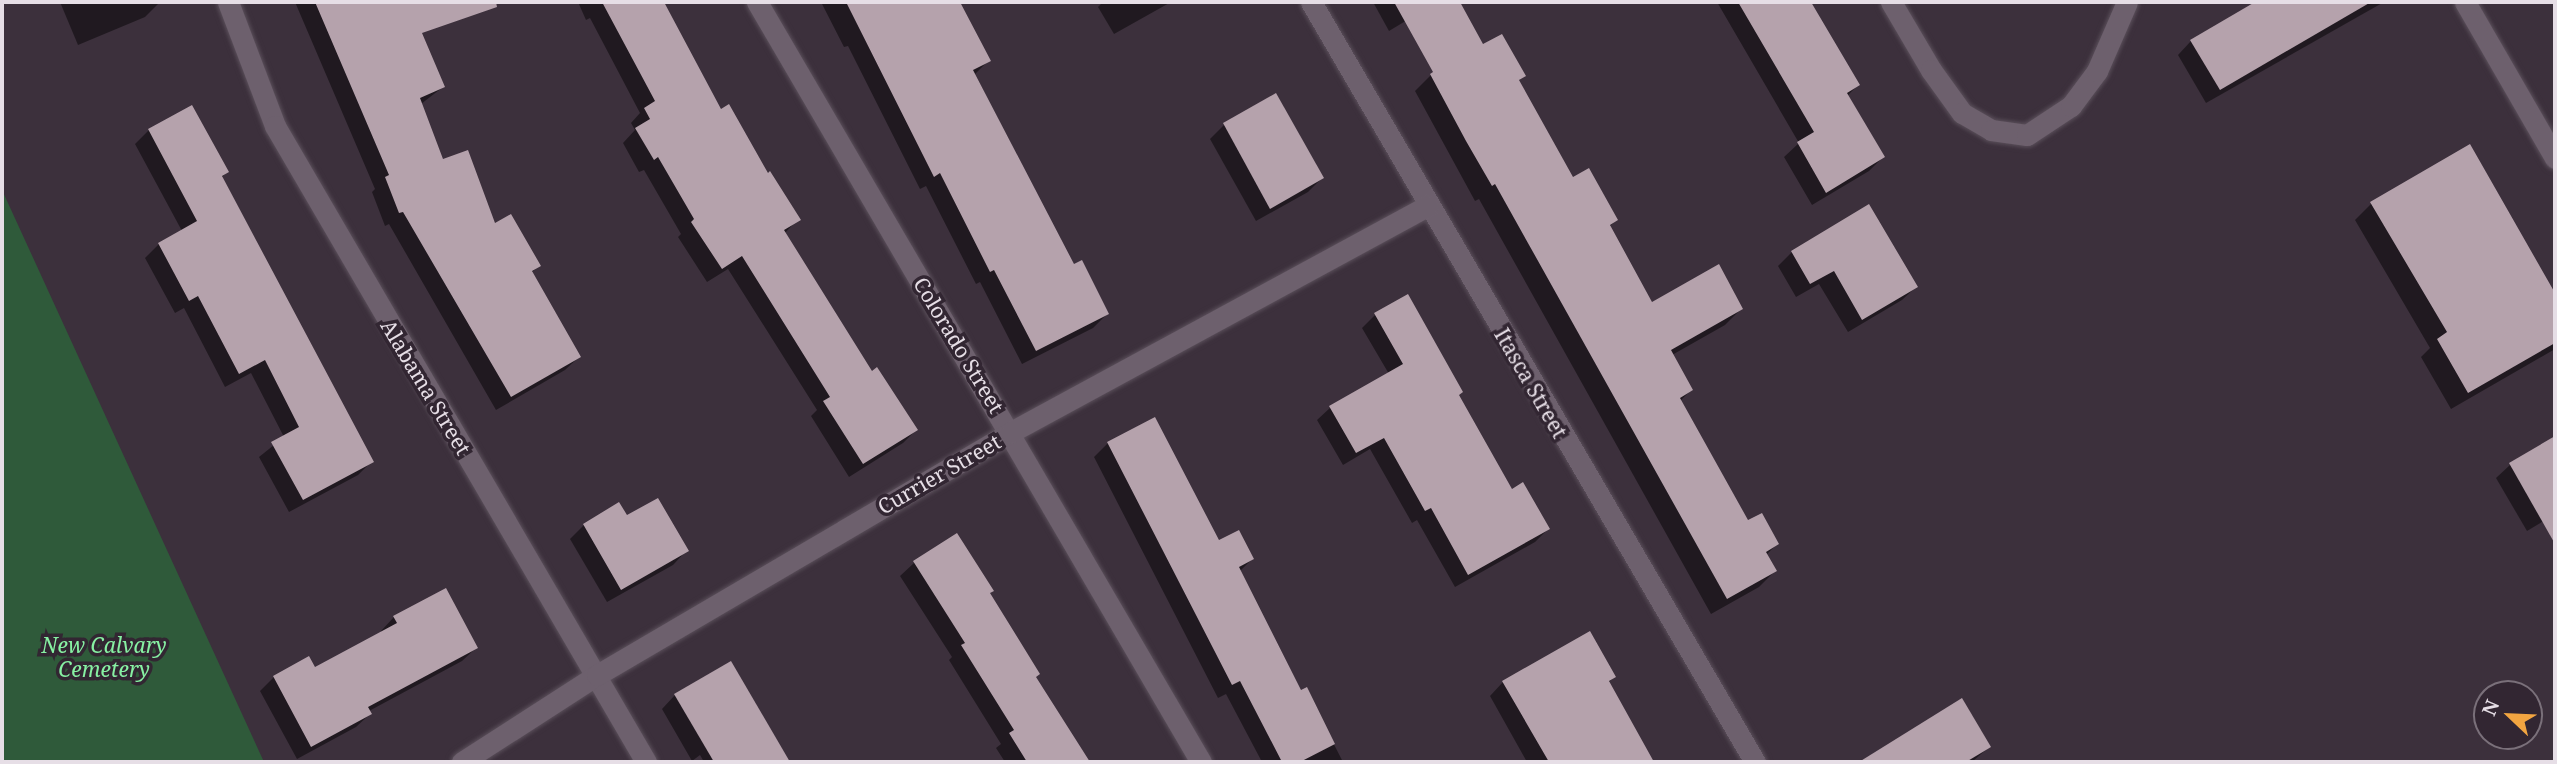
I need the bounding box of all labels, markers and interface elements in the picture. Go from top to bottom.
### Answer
street label: Colorado Street [909,273,1009,417]
street label: Alabama Street [376,315,476,459]
street label: Itasca Street [1489,324,1573,442]
street label: Currier Street [873,429,1005,519]
park label: New Calvary Cemetery [41,632,167,682]
north arrow [2473,680,2543,750]
text: N [2476,696,2505,720]

